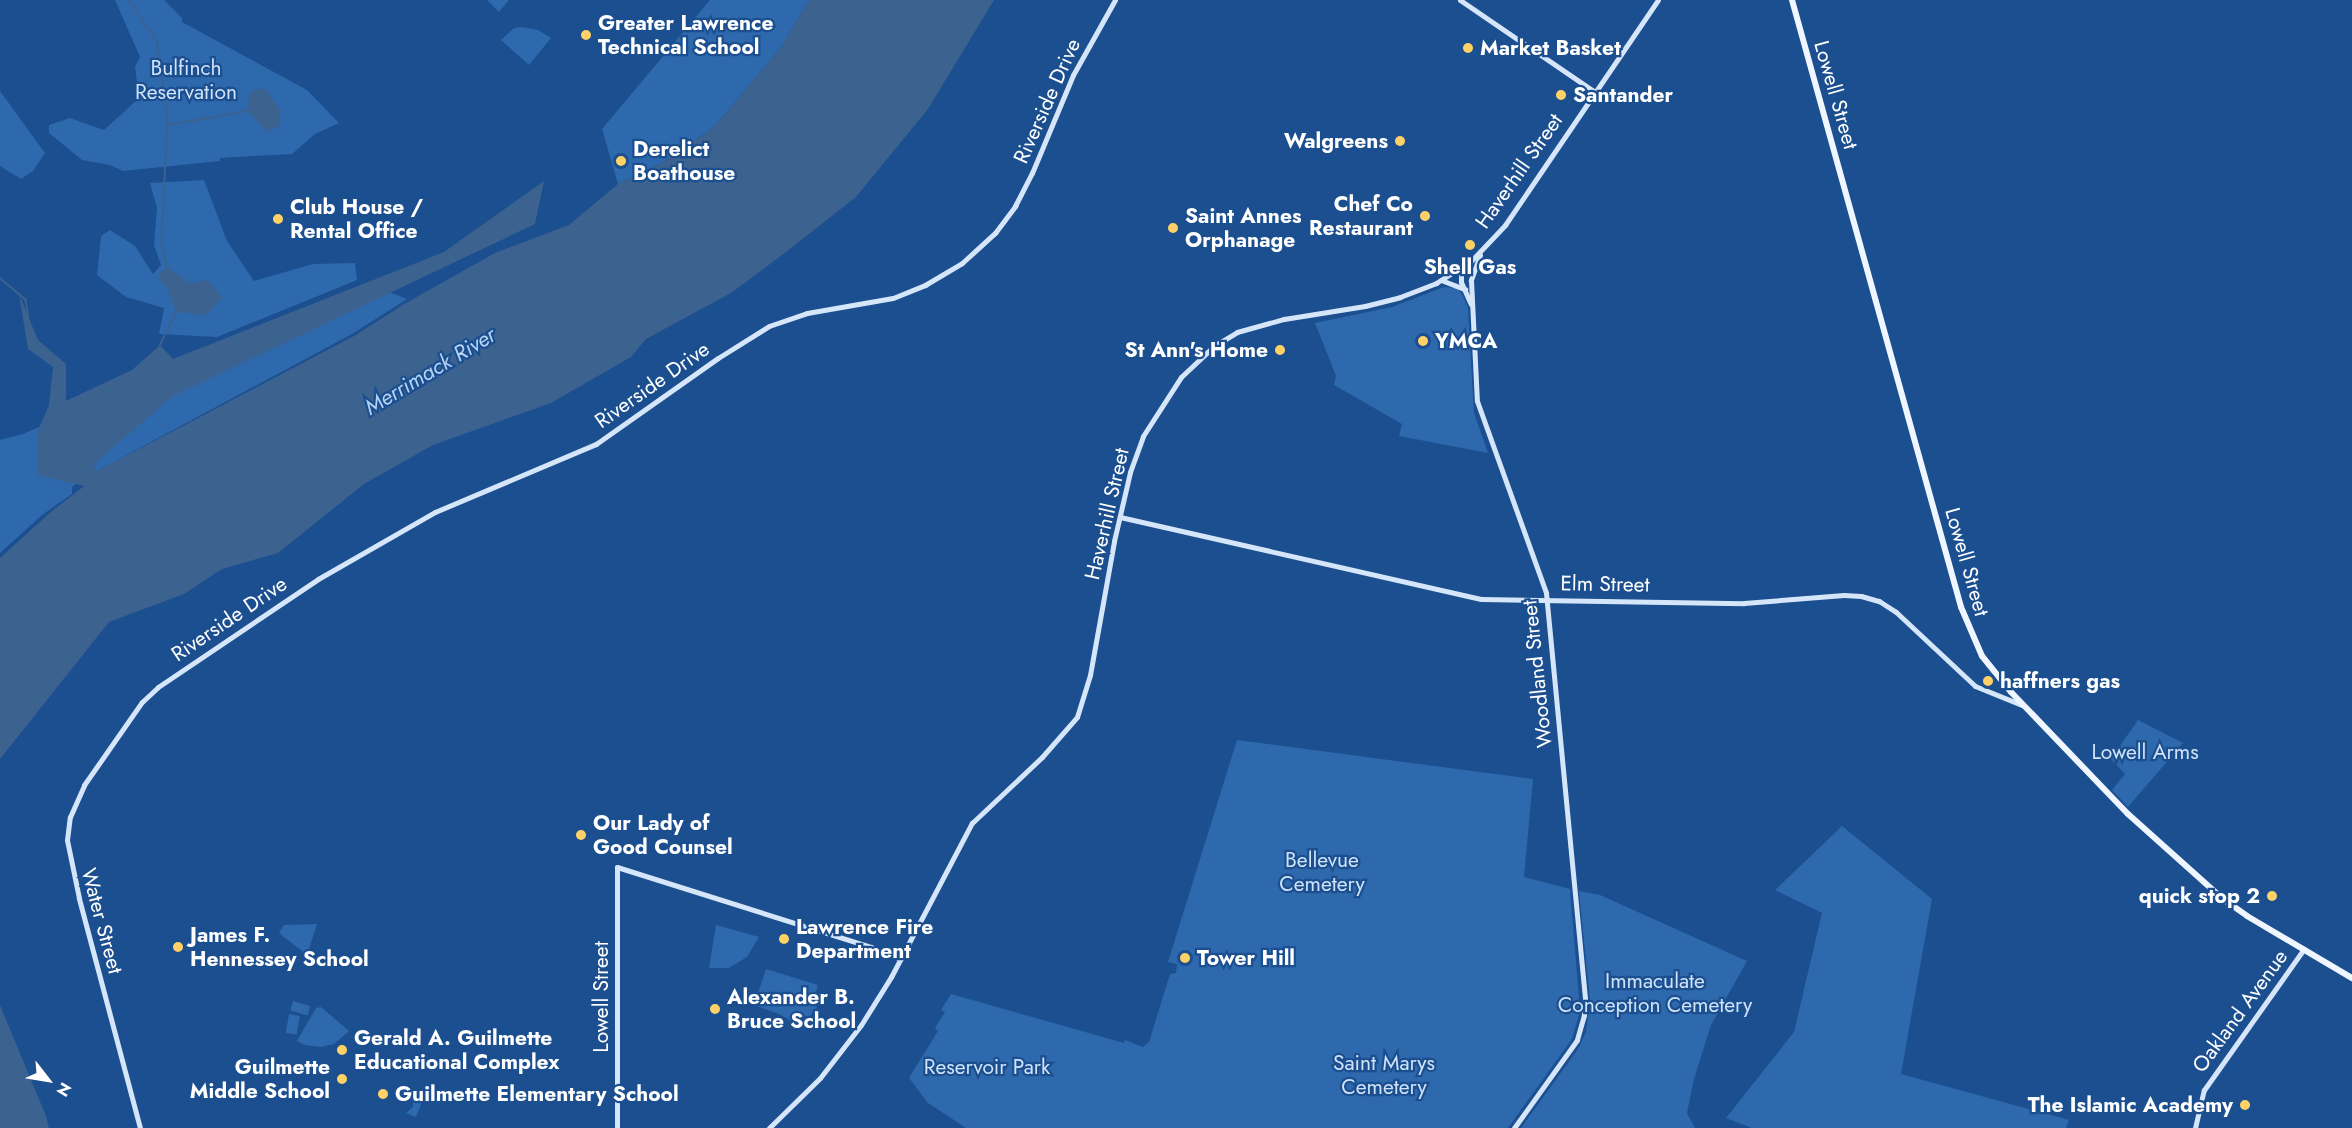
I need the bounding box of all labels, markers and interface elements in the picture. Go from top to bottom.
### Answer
place label: Greater Lawrence Technical School [598,10,774,60]
marker: Greater Lawrence Technical School [579,28,593,42]
street label: Riverside Drive [1008,35,1086,167]
place label: Market Basket [1480,35,1621,61]
street label: Lowell Street [1809,38,1863,152]
marker: Market Basket [1461,41,1475,55]
park label: Bulfinch Reservation [135,55,237,105]
place label: Santander [1573,82,1673,108]
marker: Santander [1554,88,1568,102]
street label: Haverhill Street [1470,109,1568,233]
place label: Walgreens [1284,128,1388,154]
marker: Walgreens [1393,134,1407,148]
place label: Derelict Boathouse [633,136,735,186]
marker: Derelict Boathouse [614,154,628,168]
place label: Chef Co Restaurant [1309,191,1413,241]
place label: Club House / Rental Office [290,194,423,244]
place label: Saint Annes Orphanage [1185,203,1301,253]
marker: Chef Co Restaurant [1418,209,1432,223]
marker: Club House / Rental Office [271,212,285,226]
marker: Saint Annes Orphanage [1166,221,1180,235]
marker: Shell Gas [1463,238,1477,252]
place label: Shell Gas [1424,254,1516,280]
water label: Merrimack River [360,321,500,421]
place label: YMCA [1435,328,1497,354]
marker: YMCA [1416,334,1430,348]
street label: Riverside Drive [590,336,714,434]
place label: St Ann's Home [1125,337,1268,363]
marker: St Ann's Home [1273,343,1287,357]
street label: Haverhill Street [1080,446,1134,582]
street label: Lowell Street [1940,505,1994,619]
street label: Riverside Drive [166,571,292,667]
street label: Elm Street [1560,571,1650,597]
street label: Woodland Street [1517,599,1557,749]
place label: haffners gas [2000,668,2120,694]
marker: haffners gas [1981,674,1995,688]
park label: Lowell Arms [2091,739,2199,765]
place label: Our Lady of Good Counsel [593,810,733,860]
marker: Our Lady of Good Counsel [574,828,588,842]
park label: Bellevue Cemetery [1279,847,1365,897]
street label: Water Street [76,865,128,977]
place label: quick stop 2 [2139,883,2260,909]
marker: quick stop 2 [2265,889,2279,903]
place label: Lawrence Fire Department [796,914,933,964]
place label: James F. Hennessey School [190,922,369,972]
marker: Lawrence Fire Department [777,932,791,946]
marker: James F. Hennessey School [171,940,185,954]
street label: Lowell Street [588,941,614,1053]
place label: Tower Hill [1197,945,1295,971]
street label: Oakland Avenue [2187,945,2293,1077]
marker: Tower Hill [1178,951,1192,965]
park label: Immaculate Conception Cemetery [1558,968,1752,1018]
place label: Alexander B. Bruce School [727,984,856,1034]
marker: Alexander B. Bruce School [708,1002,722,1016]
place label: Gerald A. Guilmette Educational Complex [354,1025,559,1075]
marker: Gerald A. Guilmette Educational Complex [335,1043,349,1057]
north arrow [18,1050,78,1110]
park label: Saint Marys Cemetery [1333,1050,1435,1100]
place label: Guilmette Middle School [190,1054,330,1104]
park label: Reservoir Park [924,1054,1050,1080]
marker: Guilmette Middle School [335,1072,349,1086]
text: N [51,1078,77,1101]
place label: Guilmette Elementary School [395,1081,679,1107]
marker: Guilmette Elementary School [376,1087,390,1101]
place label: The Islamic Academy [2028,1092,2233,1118]
marker: The Islamic Academy [2238,1098,2252,1112]

